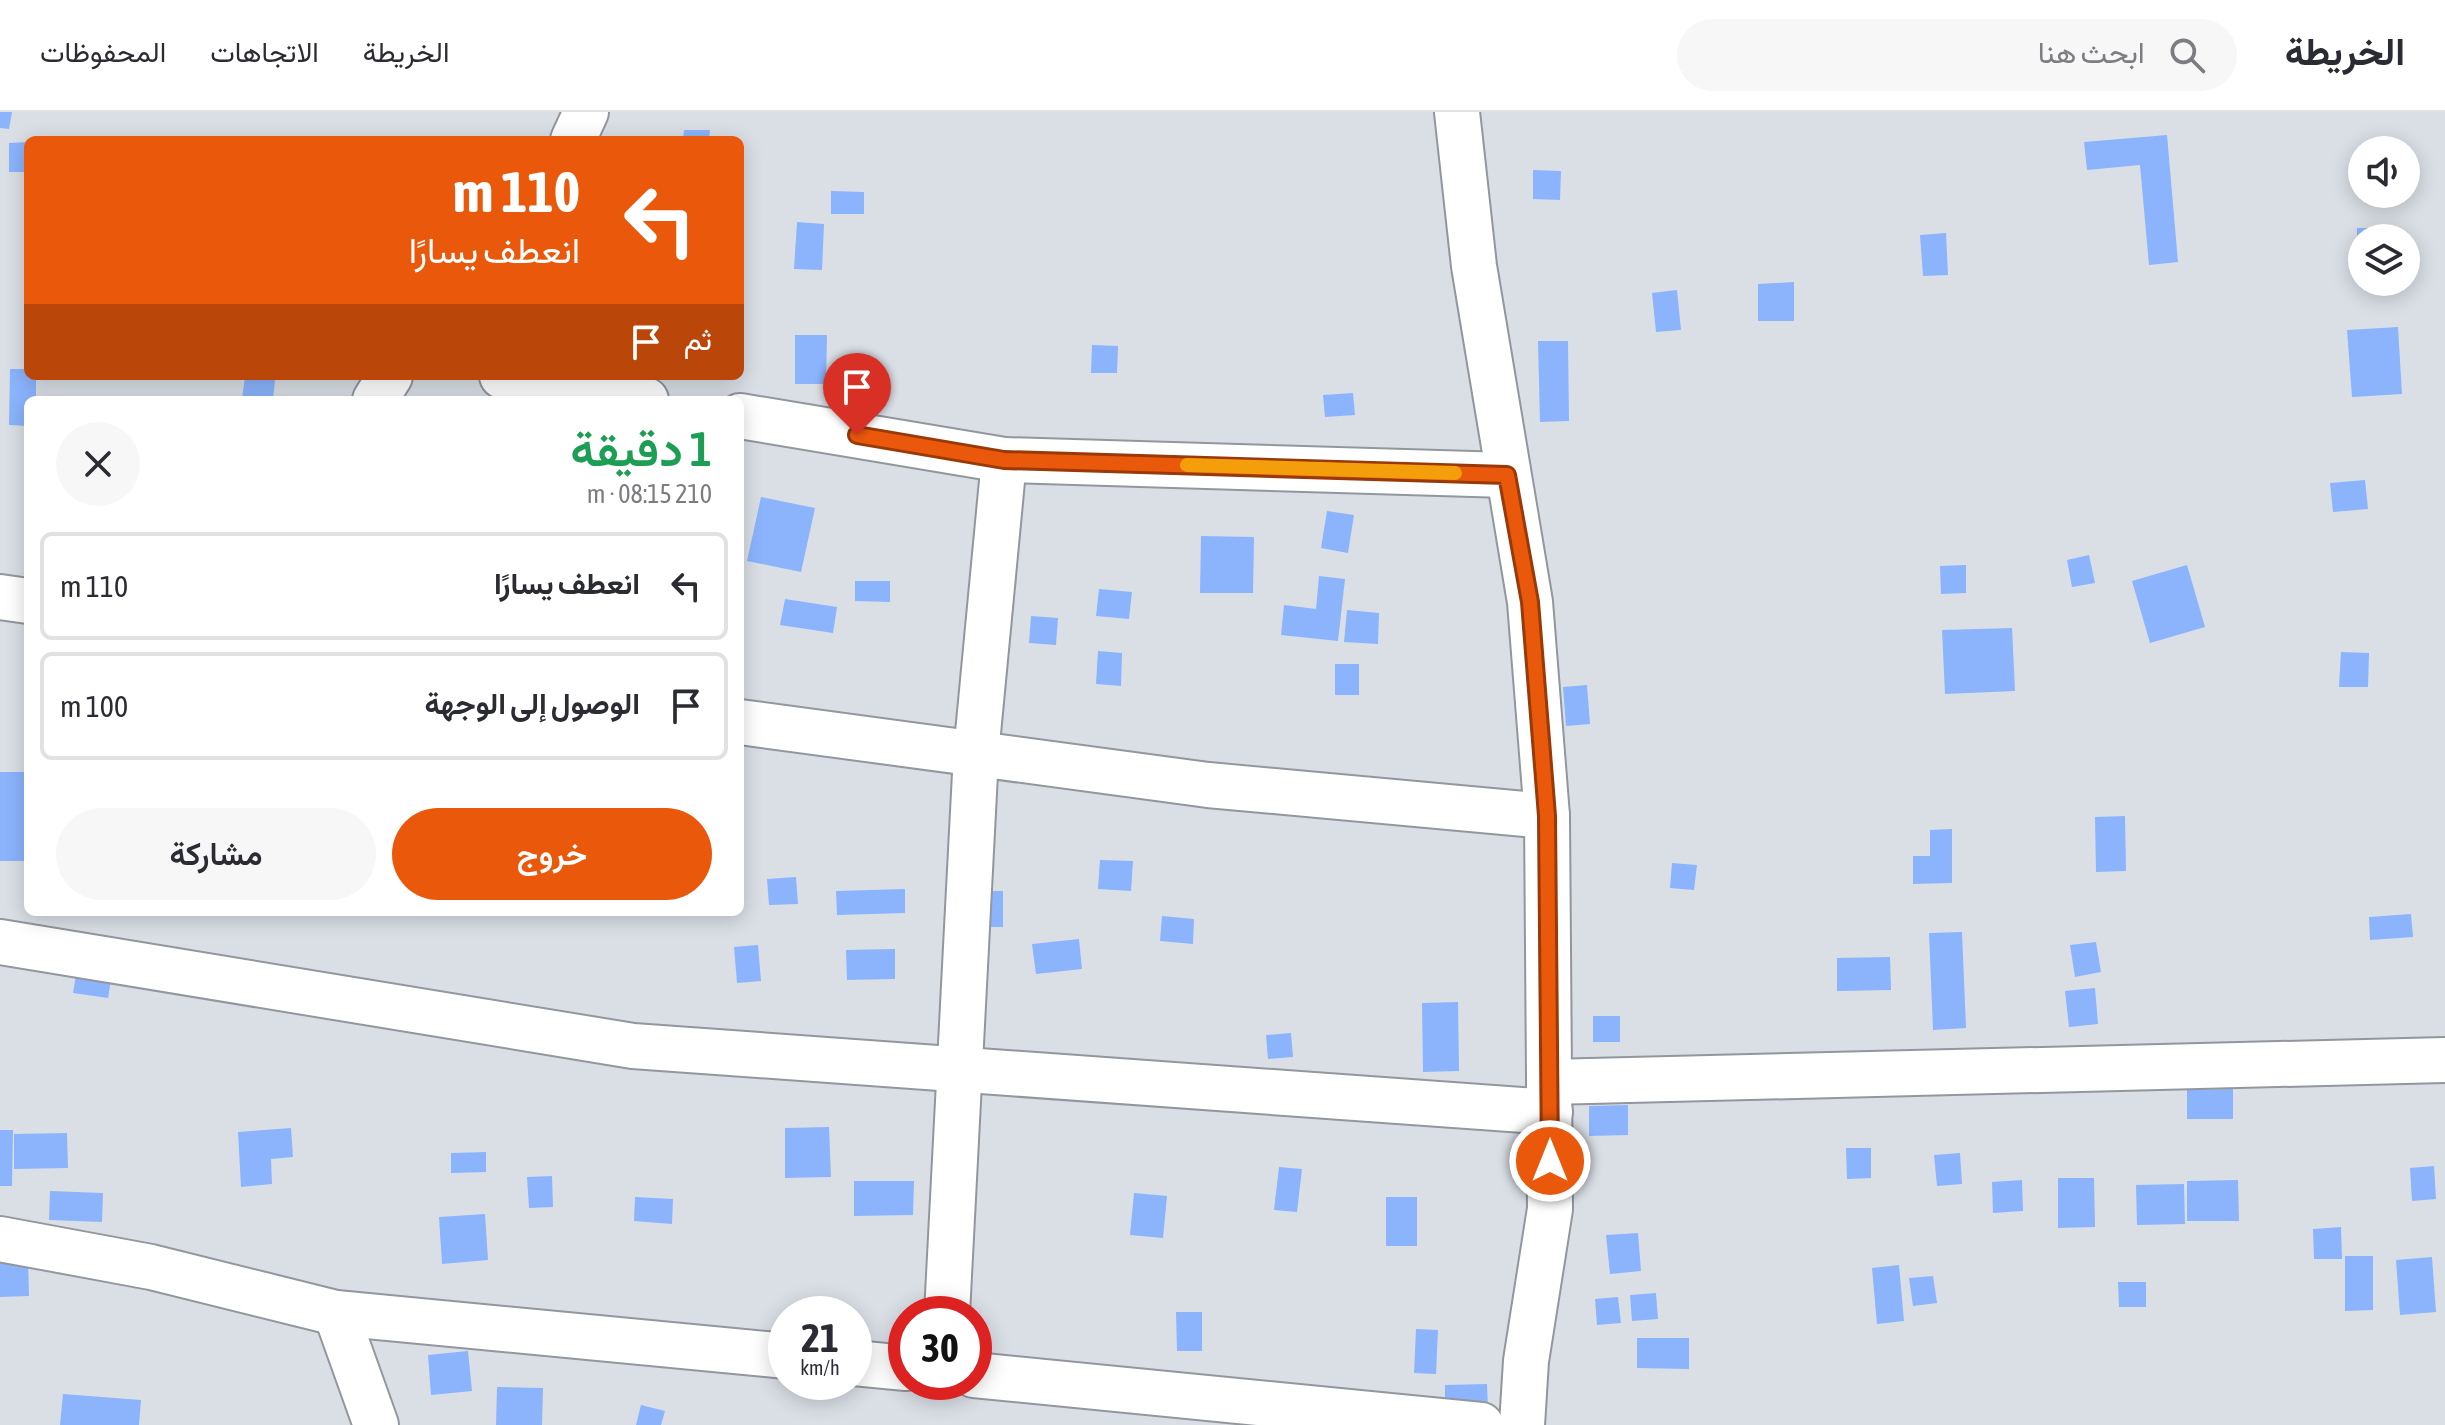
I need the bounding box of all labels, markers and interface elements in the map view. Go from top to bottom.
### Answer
search box [1677,19,2237,91]
text: الخريطة [2285,30,2405,73]
icon: search [2165,33,2209,77]
text: ابحث هنا [2038,35,2145,69]
text: المحفوظات [40,36,166,68]
text: الاتجاهات [210,36,319,68]
text: الخريطة [363,36,449,68]
map controls [2348,136,2420,296]
button: sound [2348,136,2420,208]
text: 110 m [453,160,580,224]
icon: left [608,168,712,272]
button: layers [2348,224,2420,296]
text: انعطف يسارًا [409,229,580,271]
icon: arrive [624,320,668,364]
text: ثم [684,322,712,356]
pin [823,353,891,435]
icon: arrive [835,365,879,409]
text: 1 دقيقة [570,421,712,476]
button: close [56,422,140,506]
text: 210 m · 08:15 [587,479,712,509]
icon: left [664,564,708,608]
text: انعطف يسارًا [494,566,640,600]
text: 110 m [60,569,128,603]
icon: arrive [664,684,708,728]
text: الوصول إلى الوجهة [424,686,640,720]
text: 100 m [60,689,128,723]
button: مشاركة [56,808,376,900]
button: خروج [392,808,712,900]
position arrow [1508,1119,1592,1203]
speed limit sign: 30 [888,1296,992,1400]
text: 21 [801,1315,839,1360]
text: km/h [800,1356,840,1379]

